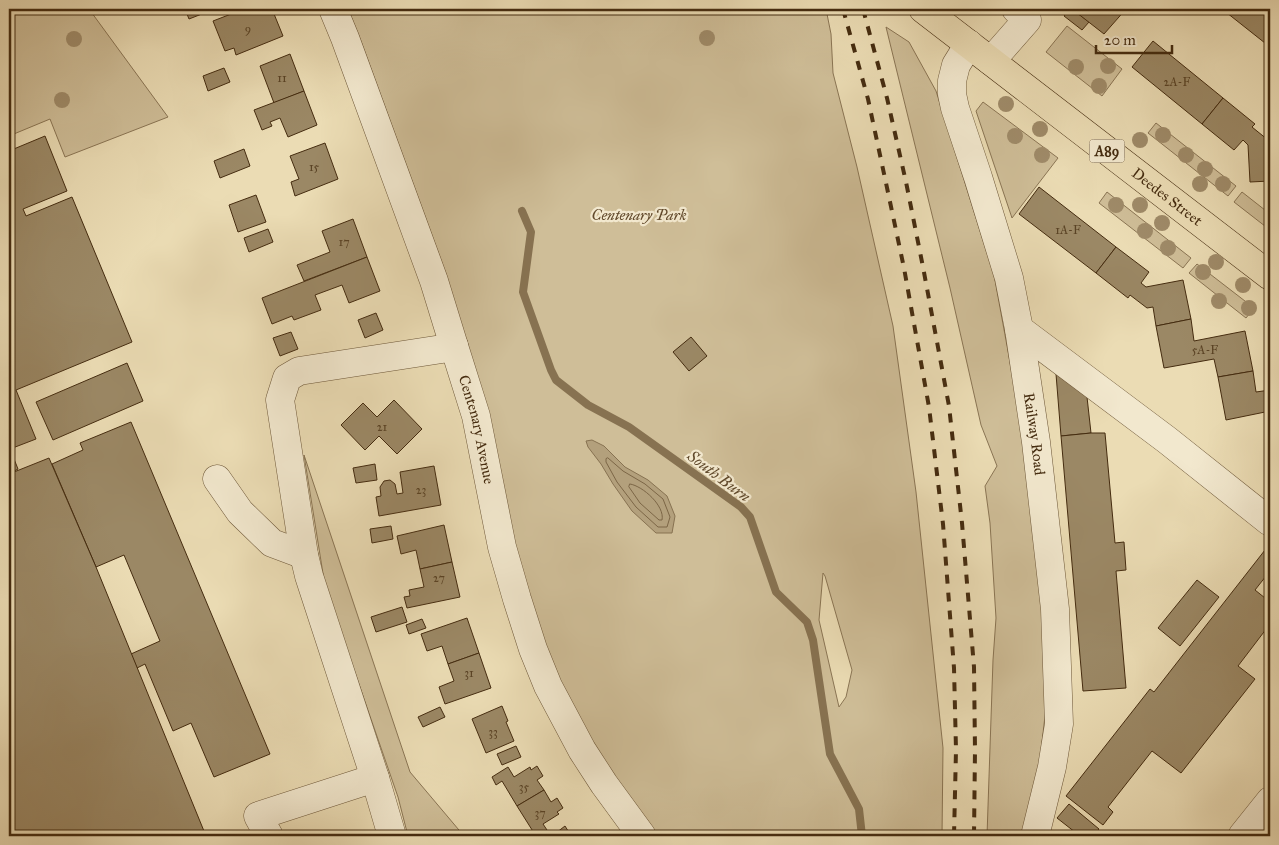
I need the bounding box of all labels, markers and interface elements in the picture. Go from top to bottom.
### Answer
house number: 9 [245,22,251,36]
scale bar [1096,22,1173,54]
text: 20 m [1104,31,1136,49]
house number: 11 [277,71,287,85]
house number: 2A-F [1164,75,1191,89]
road number: A89 [1090,140,1124,162]
house number: 15 [309,160,320,174]
street label: Deedes Street [1128,164,1206,230]
park label: Centenary Park [592,206,687,224]
house number: 1A-F [1055,223,1081,237]
house number: 17 [338,235,350,249]
house number: 5A-F [1192,343,1218,357]
street label: Centenary Avenue [455,373,498,486]
street label: Railway Road [1020,392,1049,477]
house number: 21 [377,420,388,434]
water label: South Burn [683,446,755,506]
house number: 23 [416,483,427,497]
house number: 27 [433,571,445,585]
house number: 31 [464,666,474,680]
house number: 33 [488,725,498,739]
house number: 35 [519,780,530,794]
house number: 37 [534,806,546,820]

